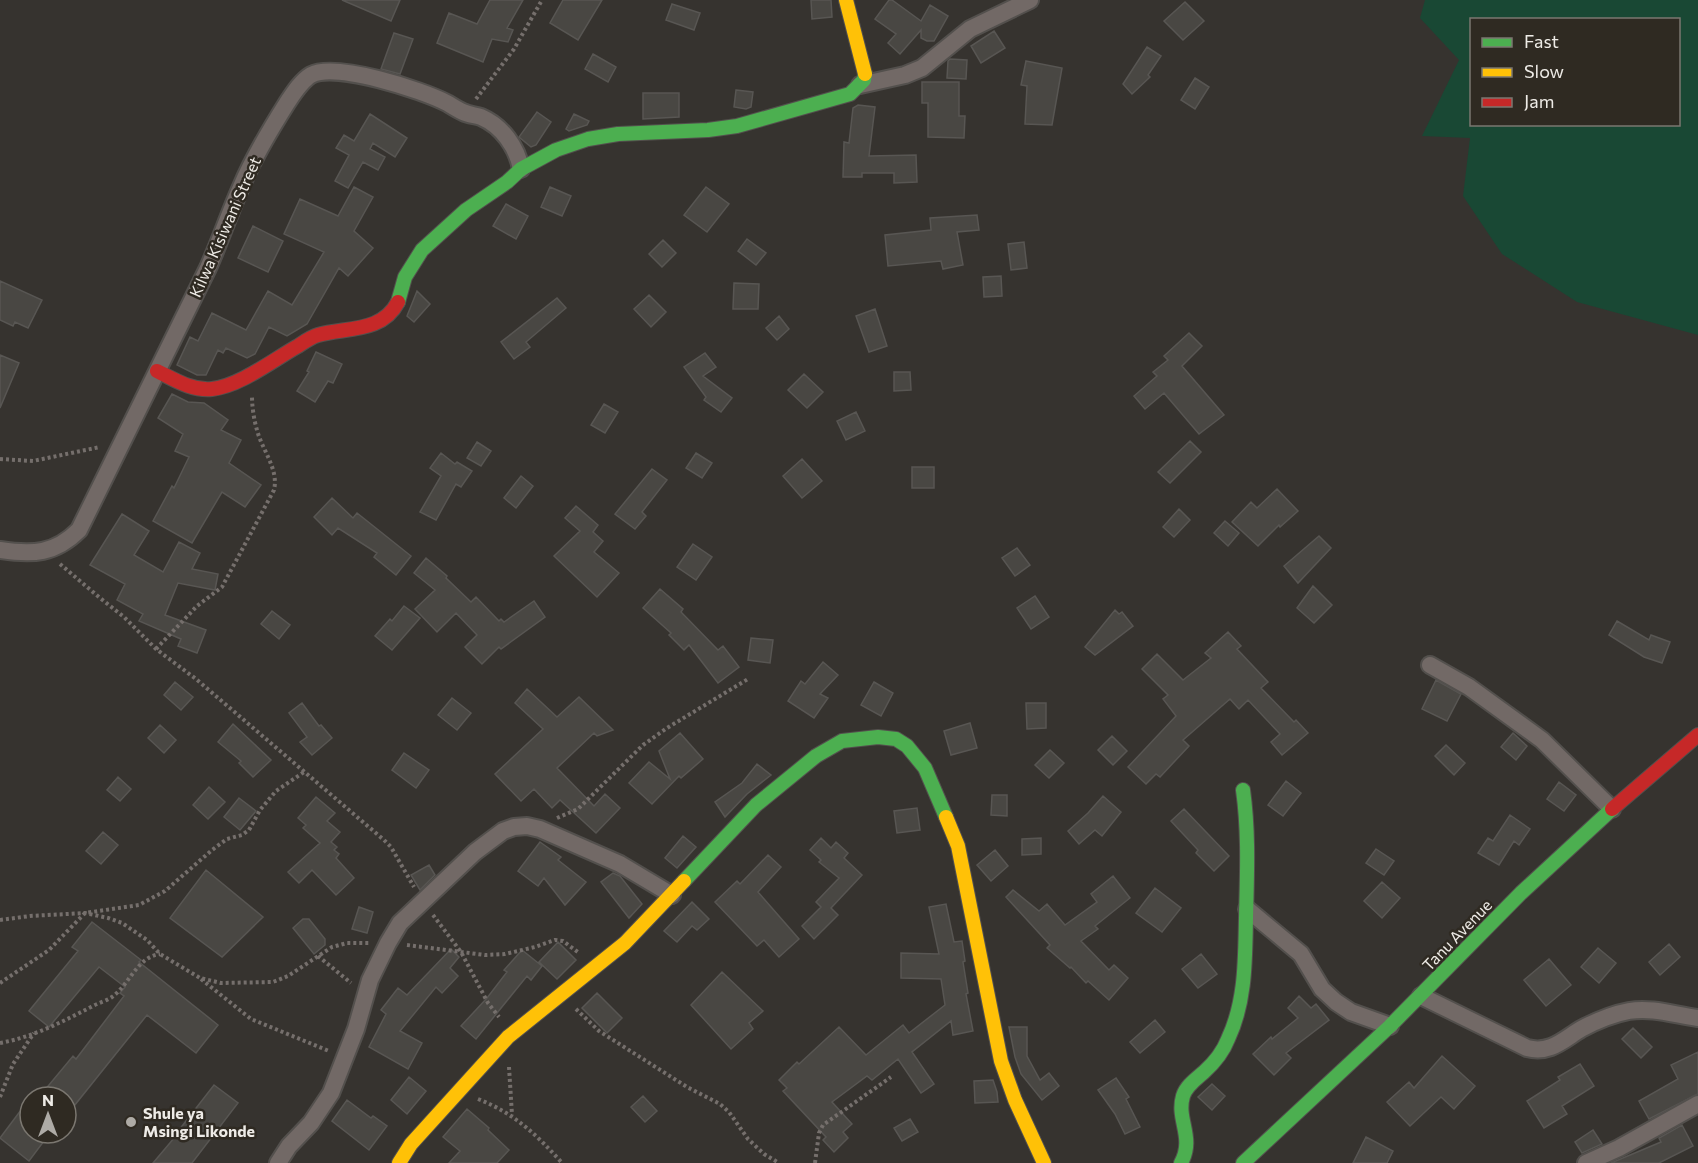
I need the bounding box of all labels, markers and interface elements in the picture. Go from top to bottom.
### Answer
legend [1470,18,1680,126]
text: Fast [1524,30,1559,52]
text: Slow [1524,60,1564,82]
text: Jam [1524,90,1554,112]
street label: Kilwa Kisiwani Street [185,153,264,300]
street label: Tanu Avenue [1418,895,1495,974]
north arrow [18,1085,78,1145]
text: N [42,1090,54,1109]
place label: Shule ya Msingi Likonde [143,1103,255,1140]
marker: Shule ya Msingi Likonde [124,1115,138,1129]

